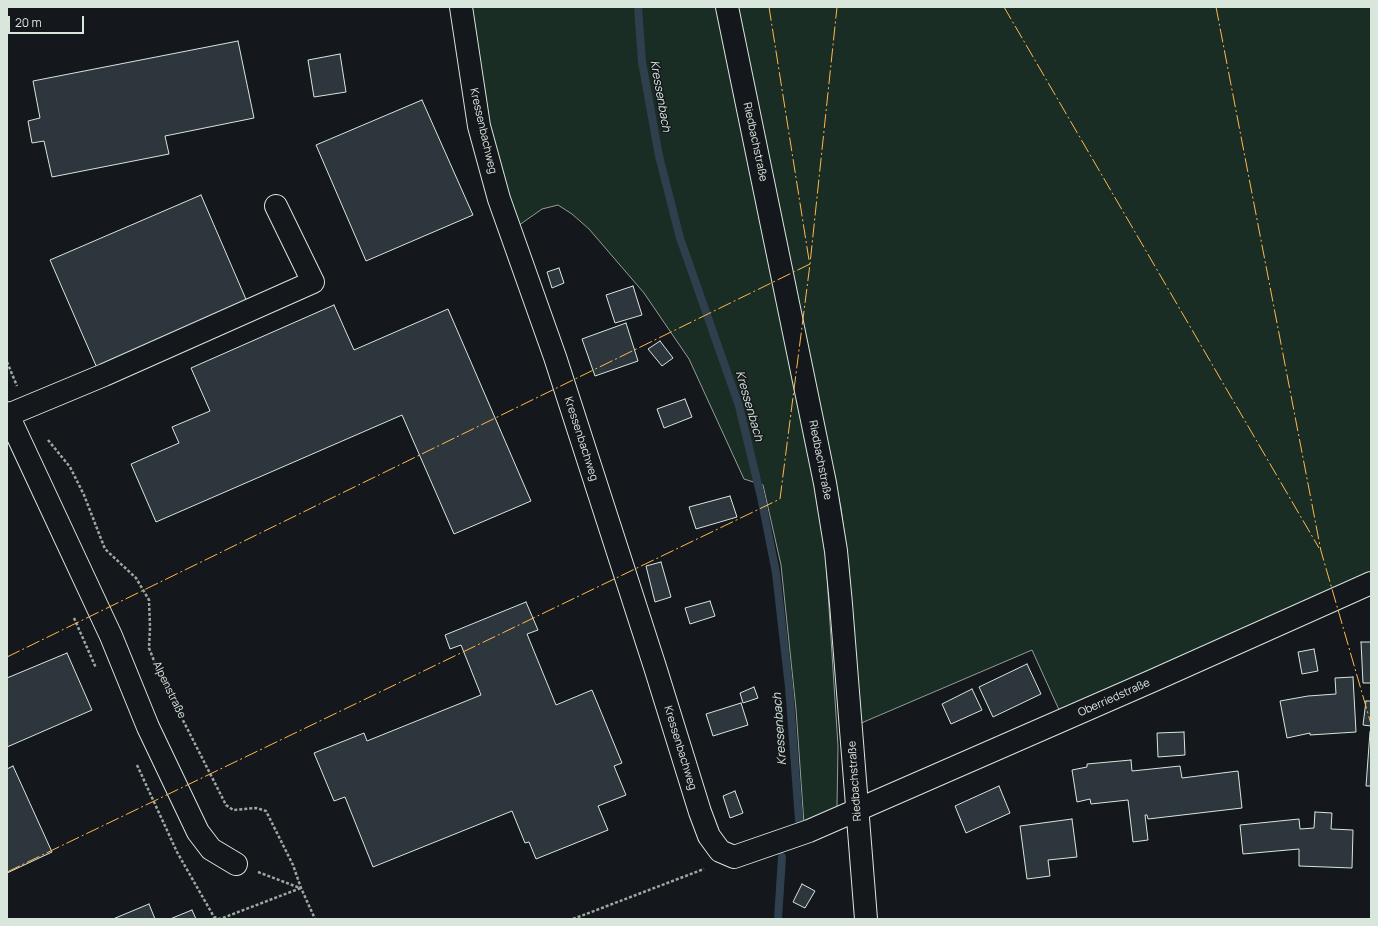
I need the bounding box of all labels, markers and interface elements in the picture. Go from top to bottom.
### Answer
scale bar [10,8,86,34]
text: 20 m [15,14,42,31]
water label: Kressenbach [647,59,673,133]
street label: Kressenbachweg [467,87,499,175]
street label: Riedbachstraße [740,101,770,183]
water label: Kressenbach [732,369,766,443]
street label: Kressenbachweg [561,395,601,483]
street label: Riedbachstraße [806,419,834,501]
street label: Alpenstraße [150,659,188,721]
street label: Oberriedstraße [1076,676,1152,720]
water label: Kressenbach [770,692,790,766]
street label: Kressenbachweg [661,704,699,792]
street label: Riedbachstraße [846,740,864,822]

